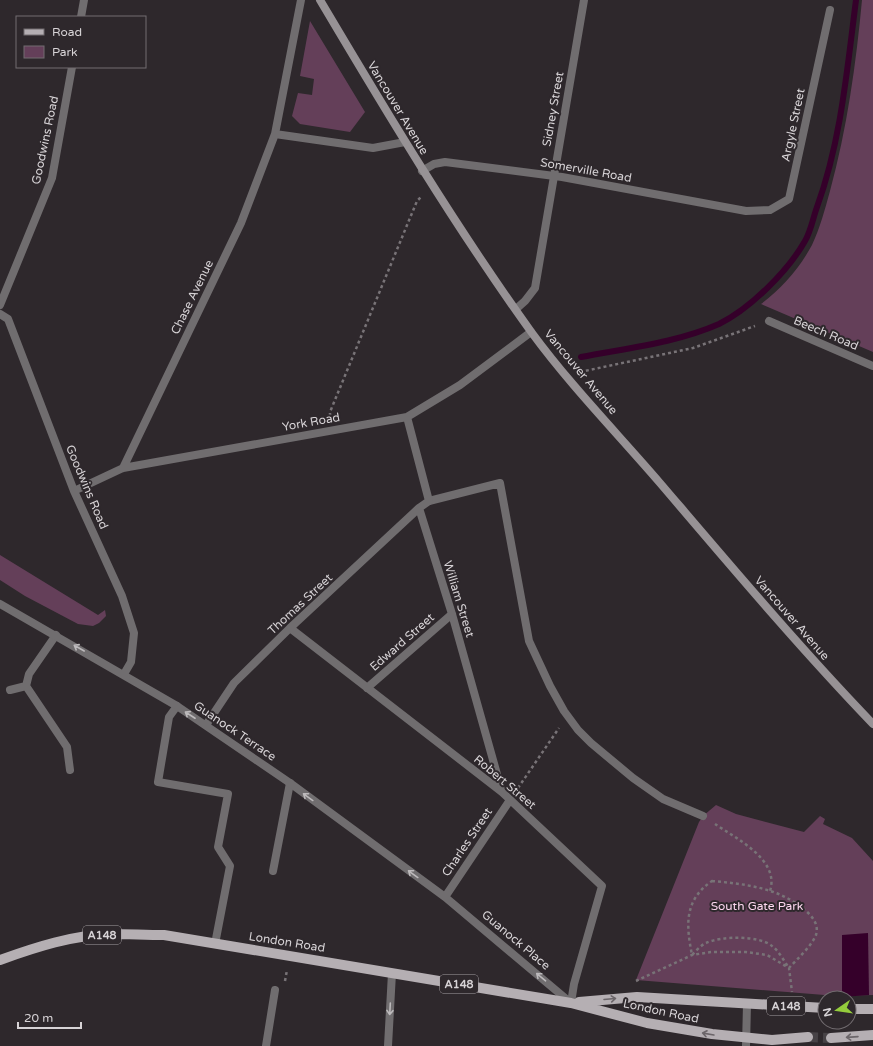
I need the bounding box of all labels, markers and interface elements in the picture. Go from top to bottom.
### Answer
legend [16,16,146,68]
text: Road [52,25,82,39]
text: Park [52,45,78,59]
street label: Vancouver Avenue [365,59,432,157]
street label: Sidney Street [540,70,567,148]
street label: Argyle Street [778,87,808,163]
street label: Goodwins Road [29,94,61,186]
street label: Somerville Road [539,155,633,185]
street label: Chase Avenue [168,257,216,336]
street label: Beech Road [792,313,860,353]
street label: Vancouver Avenue [541,327,621,417]
street label: York Road [281,410,341,434]
street label: Goodwins Road [63,443,111,531]
street label: William Street [441,559,477,639]
street label: Thomas Street [265,570,335,637]
street label: Vancouver Avenue [752,573,832,663]
street label: Edward Street [367,610,437,674]
one-way arrow [73,643,85,651]
street label: Guanock Terrace [191,698,279,764]
one-way arrow [184,710,196,718]
street label: Robert Street [471,752,539,812]
one-way arrow [303,793,314,801]
street label: Charles Street [439,805,495,879]
one-way arrow [408,869,419,878]
park label: South Gate Park [711,899,804,913]
street label: Guanock Place [479,907,553,973]
road number: A148 [83,926,121,944]
street label: London Road [248,929,326,955]
one-way arrow [536,973,547,982]
road number: A148 [440,975,478,993]
north arrow [817,990,857,1030]
one-way arrow [603,995,616,1003]
street label: London Road [622,996,700,1026]
road number: A148 [767,997,805,1015]
one-way arrow [386,1002,394,1015]
scale bar [18,1004,81,1030]
text: N [820,1006,835,1018]
text: 20 m [24,1011,53,1025]
one-way arrow [702,1029,715,1037]
one-way arrow [846,1033,859,1041]

